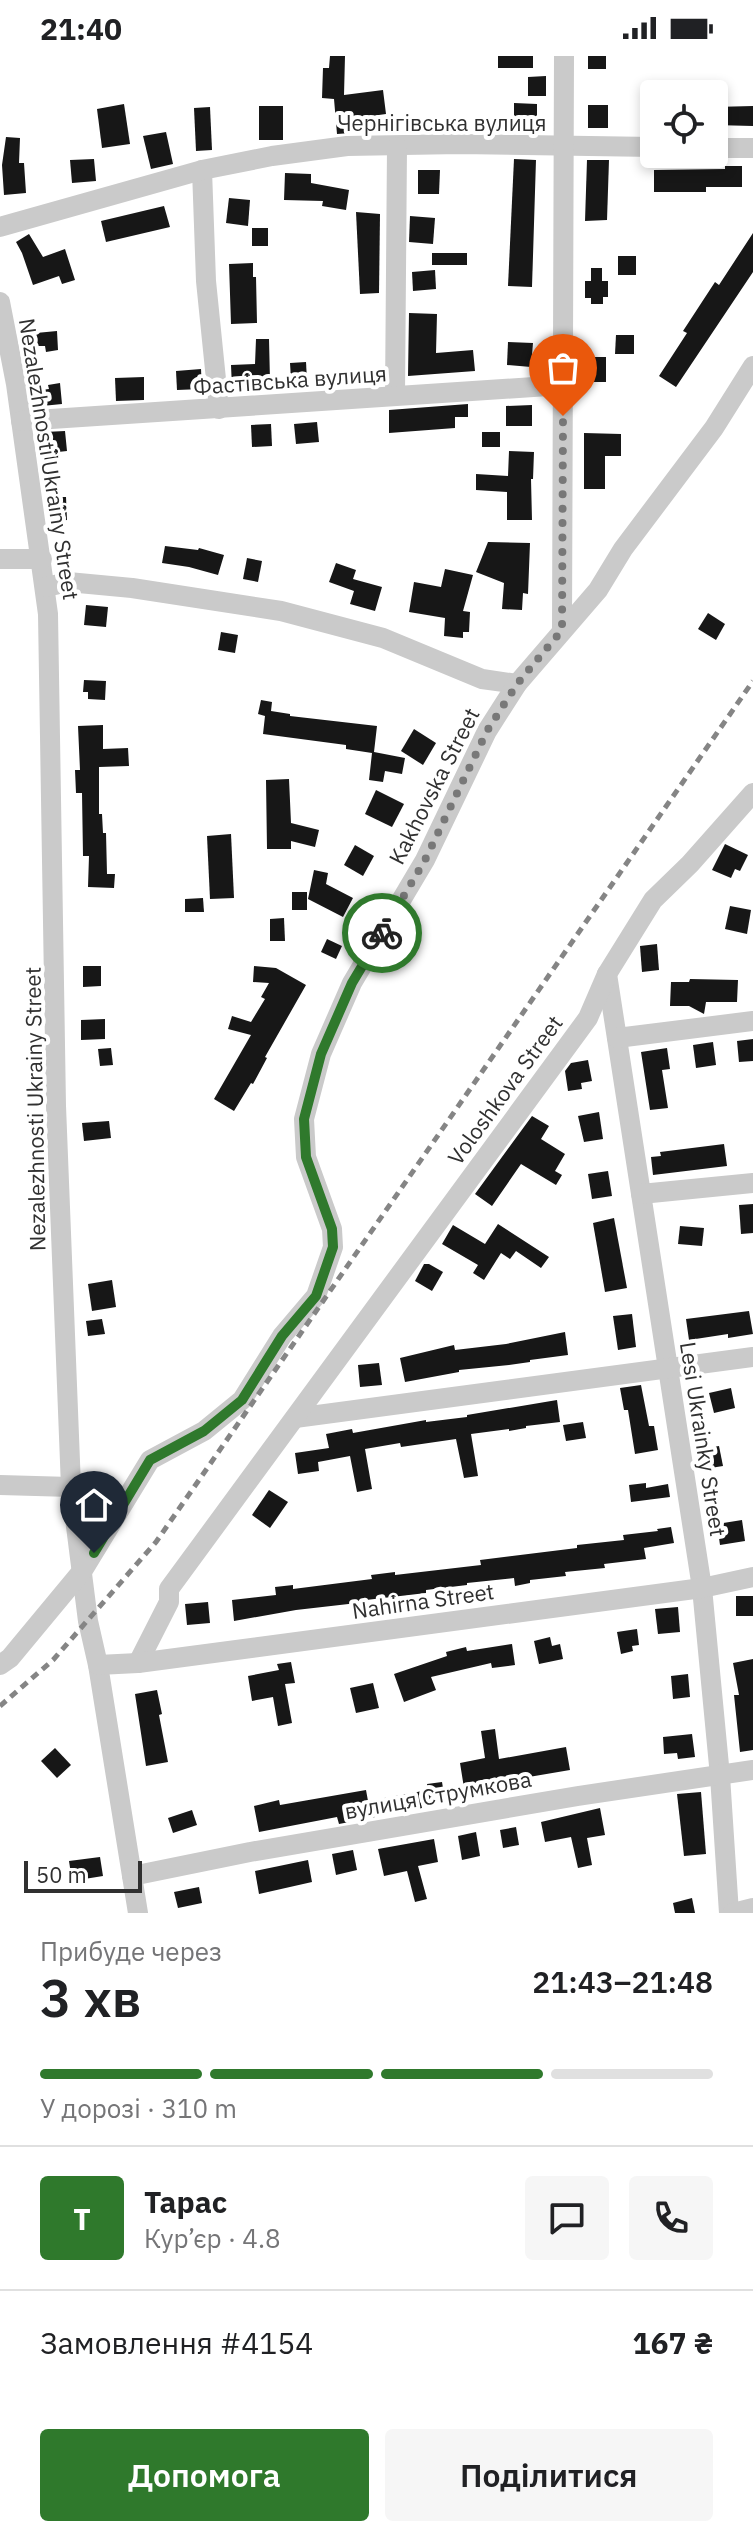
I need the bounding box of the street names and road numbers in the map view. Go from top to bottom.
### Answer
street label: Чернігівська вулиця [337,108,547,137]
street label: Nezalezhnosti Ukrainy Street [13,316,86,602]
street label: Фастівська вулиця [192,358,388,401]
street label: Kakhovska Street [382,703,485,869]
street label: Nezalezhnosti Ukrainy Street [18,967,51,1251]
street label: Voloshkova Street [441,1009,569,1170]
street label: Lesi Ukrainky Street [674,1340,733,1538]
street label: Nahirna Street [350,1576,496,1625]
street label: вулиця Струмкова [342,1764,534,1825]

